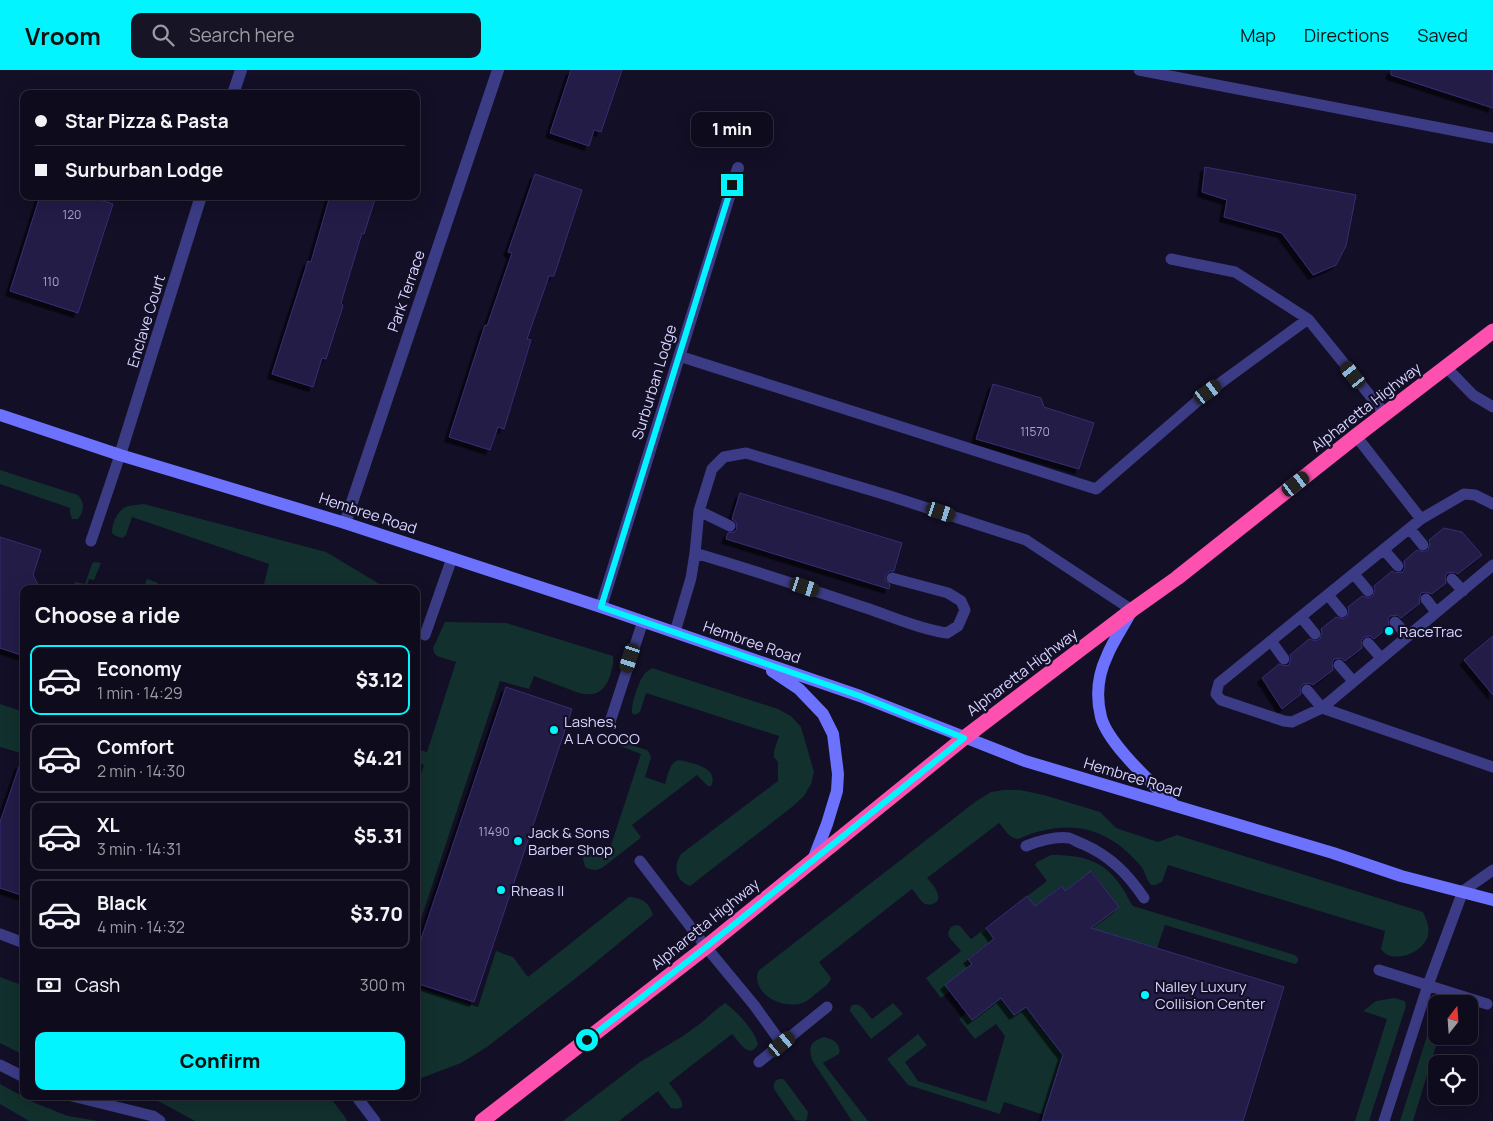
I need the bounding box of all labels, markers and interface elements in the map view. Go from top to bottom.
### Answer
search box [131,13,481,58]
text: Vroom [25,19,101,52]
icon: search [149,21,177,49]
text: Search here [189,22,295,48]
text: Map [1240,23,1276,47]
text: Directions [1304,23,1389,47]
text: Saved [1417,23,1468,47]
text: Star Pizza & Pasta [65,108,229,134]
callout: 1 min [691,112,773,148]
text: 1 min [712,118,752,140]
text: Surburban Lodge [65,157,223,183]
route end [721,174,743,196]
house number: 120 [63,206,81,223]
street label: Park Terrace [382,247,430,335]
street label: Enclave Court [122,272,170,370]
house number: 110 [43,273,59,290]
street label: Surburban Lodge [627,322,681,442]
street label: Alpharetta Highway [1307,357,1425,457]
car [1337,359,1368,391]
car [1191,377,1224,407]
house number: 11570 [1020,423,1050,440]
car [1279,469,1312,499]
street label: Hembree Road [316,487,420,539]
car [924,500,957,524]
car [788,575,821,599]
text: Choose a ride [35,600,180,630]
street label: Hembree Road [700,616,804,668]
place label: RaceTrac [1399,621,1463,642]
street label: Alpharetta Highway [962,623,1082,721]
marker: RaceTrac [1383,625,1395,637]
car [618,641,641,675]
text: Economy [97,656,181,682]
icon: car [37,658,82,703]
text: $3.12 [356,667,403,693]
text: 1 min · 14:29 [97,682,183,704]
place label: Lashes, A LA COCO [564,711,640,749]
marker: Lashes, A LA COCO [548,724,560,736]
text: Comfort [97,734,174,760]
icon: car [37,736,82,781]
text: $4.21 [353,745,403,771]
street label: Hembree Road [1081,752,1185,802]
text: 2 min · 14:30 [97,760,185,782]
text: XL [97,812,120,838]
icon: car [37,814,82,859]
place label: Jack & Sons Barber Shop [528,822,613,860]
text: $5.31 [354,823,403,849]
house number: 11490 [478,823,510,840]
marker: Jack & Sons Barber Shop [512,835,524,847]
text: 3 min · 14:31 [97,838,181,860]
street label: Alpharetta Highway [646,874,764,974]
place label: Rheas II [511,880,564,901]
marker: Rheas II [495,884,507,896]
text: Black [97,890,146,916]
icon: car [37,892,82,937]
text: $3.70 [350,901,403,927]
text: 4 min · 14:32 [97,916,185,938]
icon: cash [35,971,63,999]
text: Cash [75,972,120,998]
text: 300 m [360,974,405,996]
place label: Nalley Luxury Collision Center [1155,976,1266,1014]
marker: Nalley Luxury Collision Center [1139,989,1151,1001]
north arrow [1428,995,1478,1045]
map controls [1428,995,1478,1105]
route start [576,1029,598,1051]
car [765,1029,798,1059]
button: Confirm [35,1032,405,1090]
button: locate [1428,1055,1478,1105]

